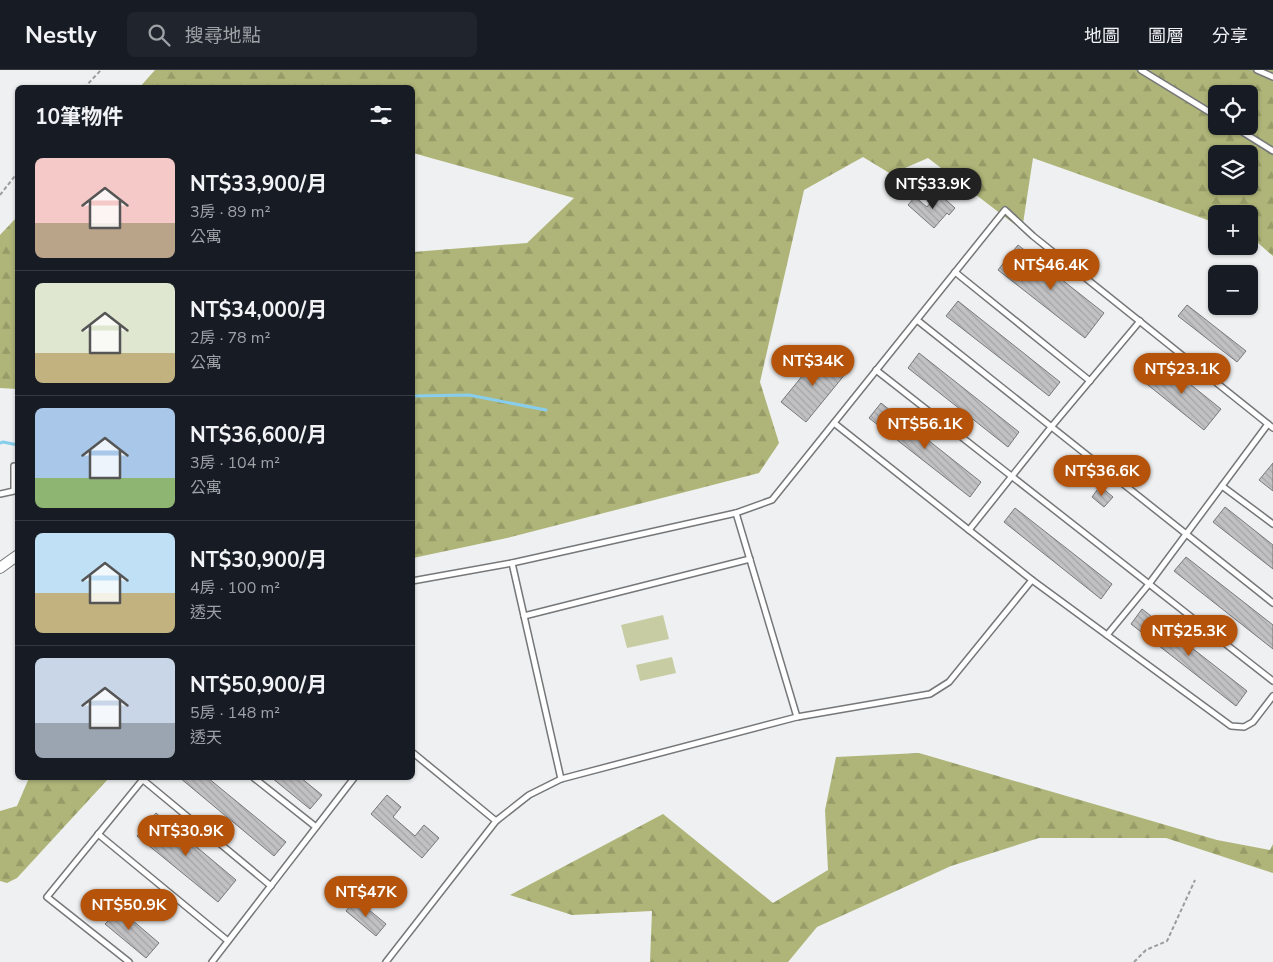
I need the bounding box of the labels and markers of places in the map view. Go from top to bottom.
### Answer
pin: NT$33.9K [881,168,985,210]
pin: NT$46.4K [999,248,1103,291]
pin: NT$34K [772,344,854,387]
pin: NT$23.1K [1130,352,1234,395]
pin: NT$56.1K [873,408,977,450]
pin: NT$36.6K [1050,454,1154,497]
pin: NT$25.3K [1137,614,1241,657]
pin: NT$30.9K [134,814,238,857]
pin: NT$47K [325,876,407,918]
pin: NT$50.9K [77,888,181,931]

